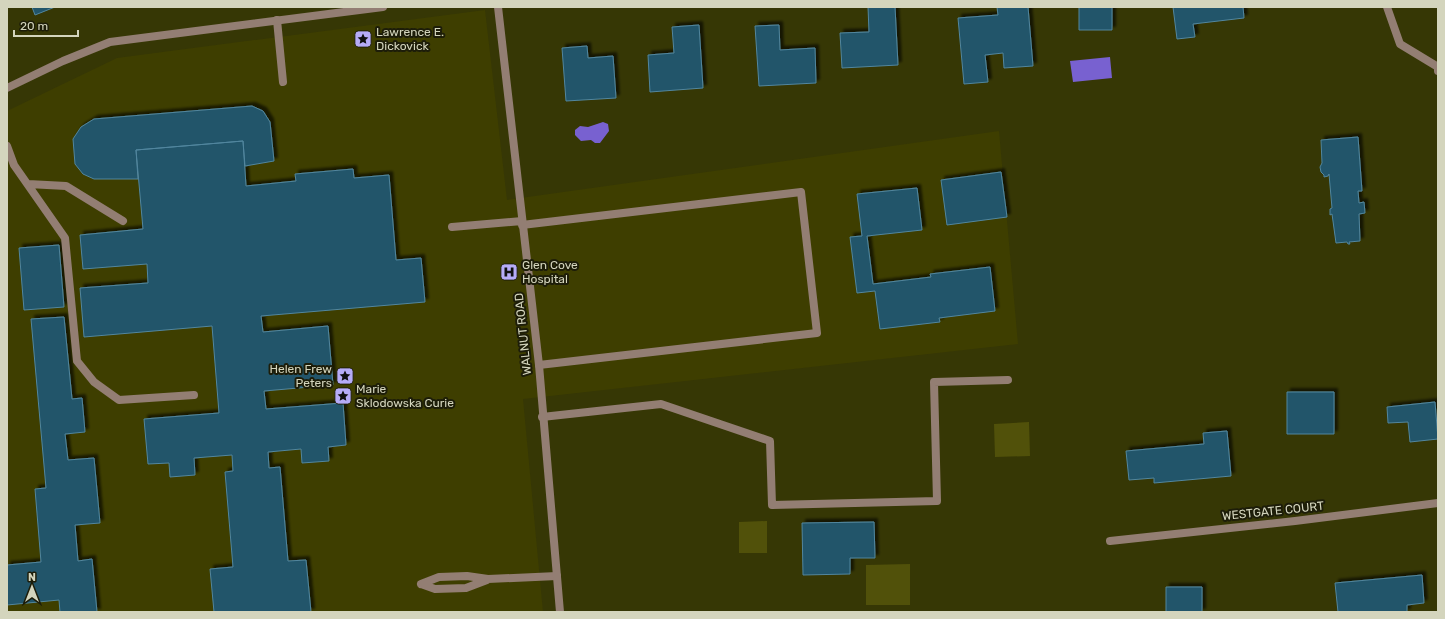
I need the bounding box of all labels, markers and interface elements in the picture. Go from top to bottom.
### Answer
scale bar [14,12,78,38]
text: 20 m [20,19,48,33]
place label: Lawrence E. Dickovick [376,25,444,53]
place icon: Lawrence E. Dickovick [353,29,373,49]
place label: Glen Cove Hospital [522,258,578,286]
hospital icon: Glen Cove Hospital [499,262,519,282]
street label: WALNUT ROAD [512,292,534,376]
place label: Helen Frew Peters [269,362,332,390]
place icon: Helen Frew Peters [335,366,355,386]
place label: Marie Sklodowska Curie [356,382,454,410]
place icon: Marie Sklodowska Curie [333,386,353,406]
street label: WESTGATE COURT [1221,499,1325,523]
north arrow [12,567,52,607]
text: N [28,571,36,584]

